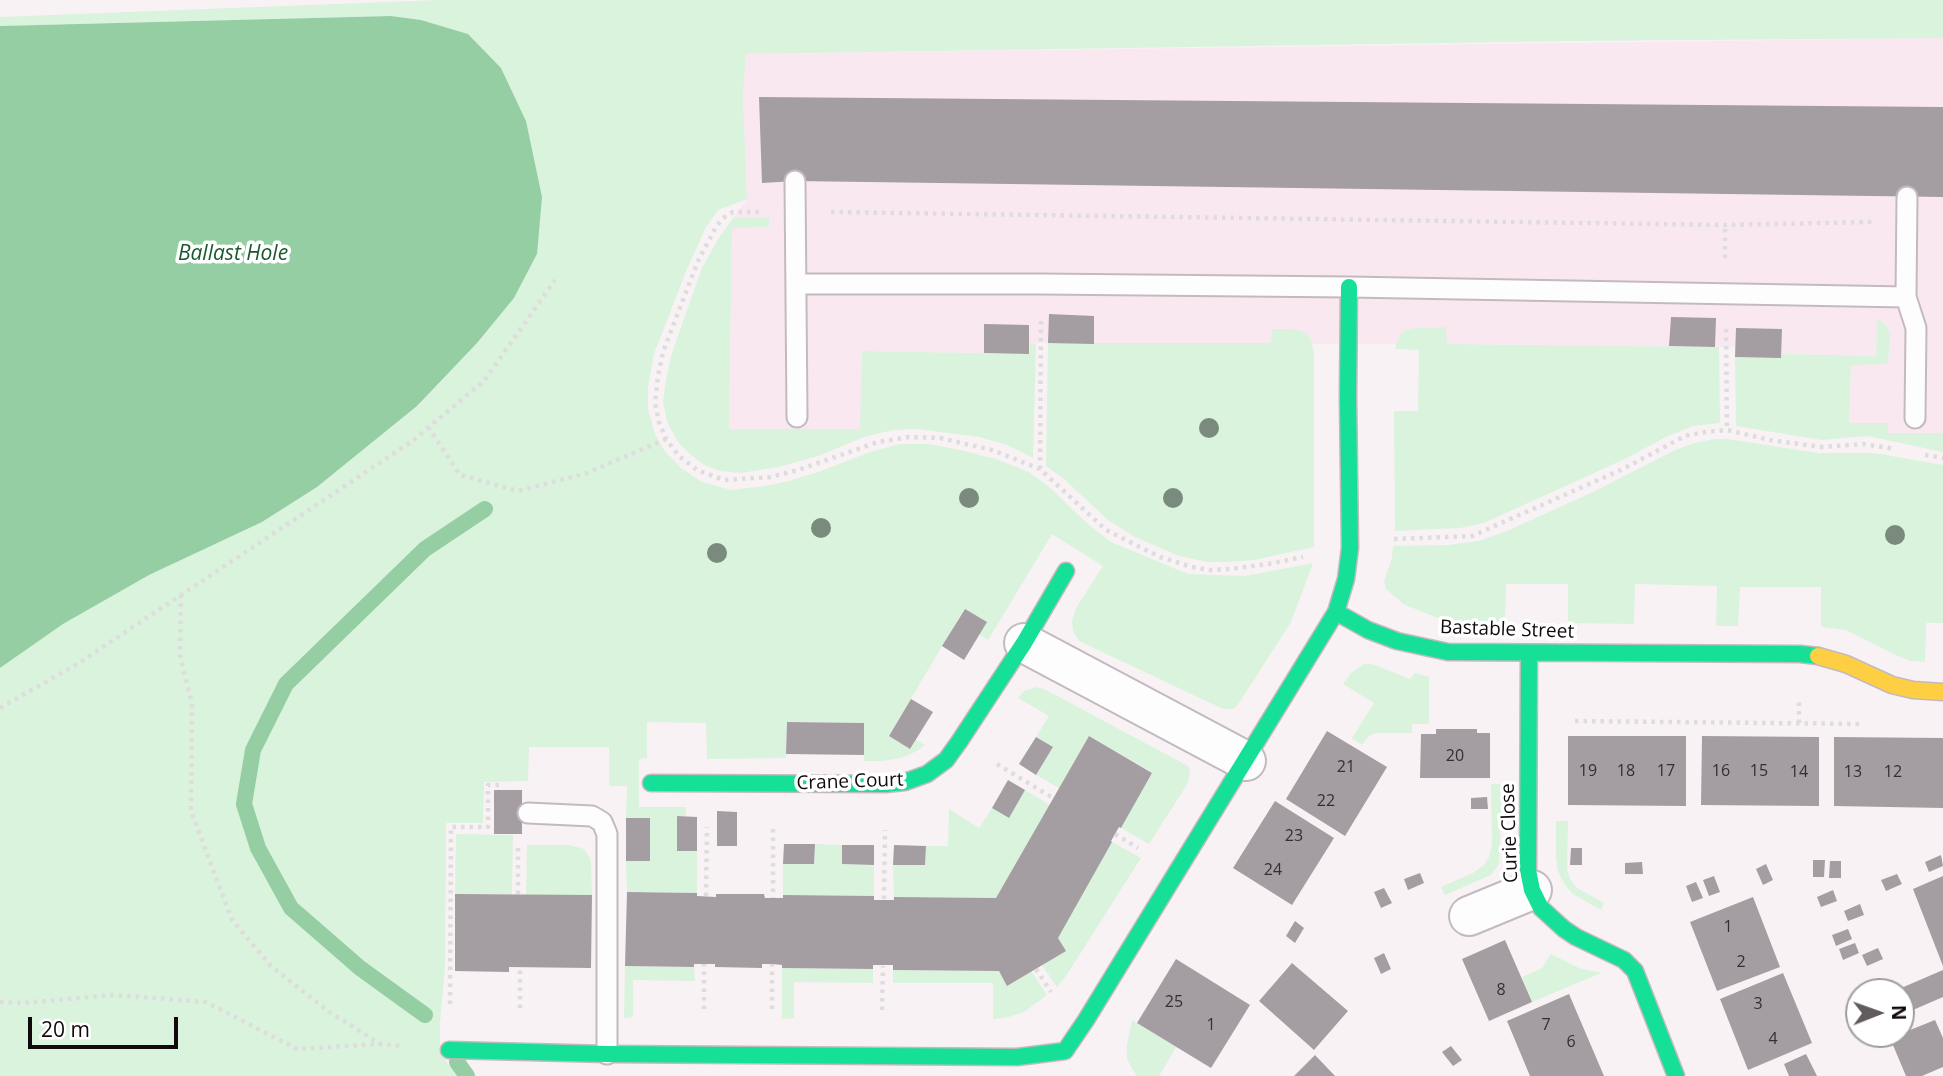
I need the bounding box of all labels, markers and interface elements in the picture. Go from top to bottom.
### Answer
water label: Ballast Hole [178,241,288,267]
street label: Bastable Street [1439,616,1575,644]
house number: 20 [1446,746,1464,766]
house number: 21 [1337,757,1355,777]
house number: 19 [1579,761,1597,781]
house number: 18 [1617,761,1635,781]
house number: 17 [1657,761,1675,781]
house number: 16 [1712,761,1730,781]
house number: 15 [1750,761,1768,781]
house number: 14 [1790,762,1808,782]
house number: 13 [1844,762,1862,782]
house number: 12 [1884,762,1902,782]
street label: Crane Court [796,769,904,795]
street label: Curie Close [1497,783,1523,883]
house number: 22 [1317,791,1335,811]
house number: 23 [1285,826,1303,846]
house number: 24 [1264,860,1282,880]
house number: 1 [1723,917,1733,937]
house number: 2 [1736,952,1746,972]
north arrow [1845,978,1915,1048]
house number: 8 [1496,980,1506,1000]
house number: 25 [1165,992,1183,1012]
house number: 3 [1753,994,1763,1014]
scale bar [32,1002,182,1046]
text: N [1886,1005,1912,1021]
text: 20 m [41,1015,90,1043]
house number: 1 [1206,1015,1216,1035]
house number: 7 [1541,1015,1551,1035]
house number: 4 [1768,1029,1778,1049]
house number: 6 [1566,1032,1576,1052]

